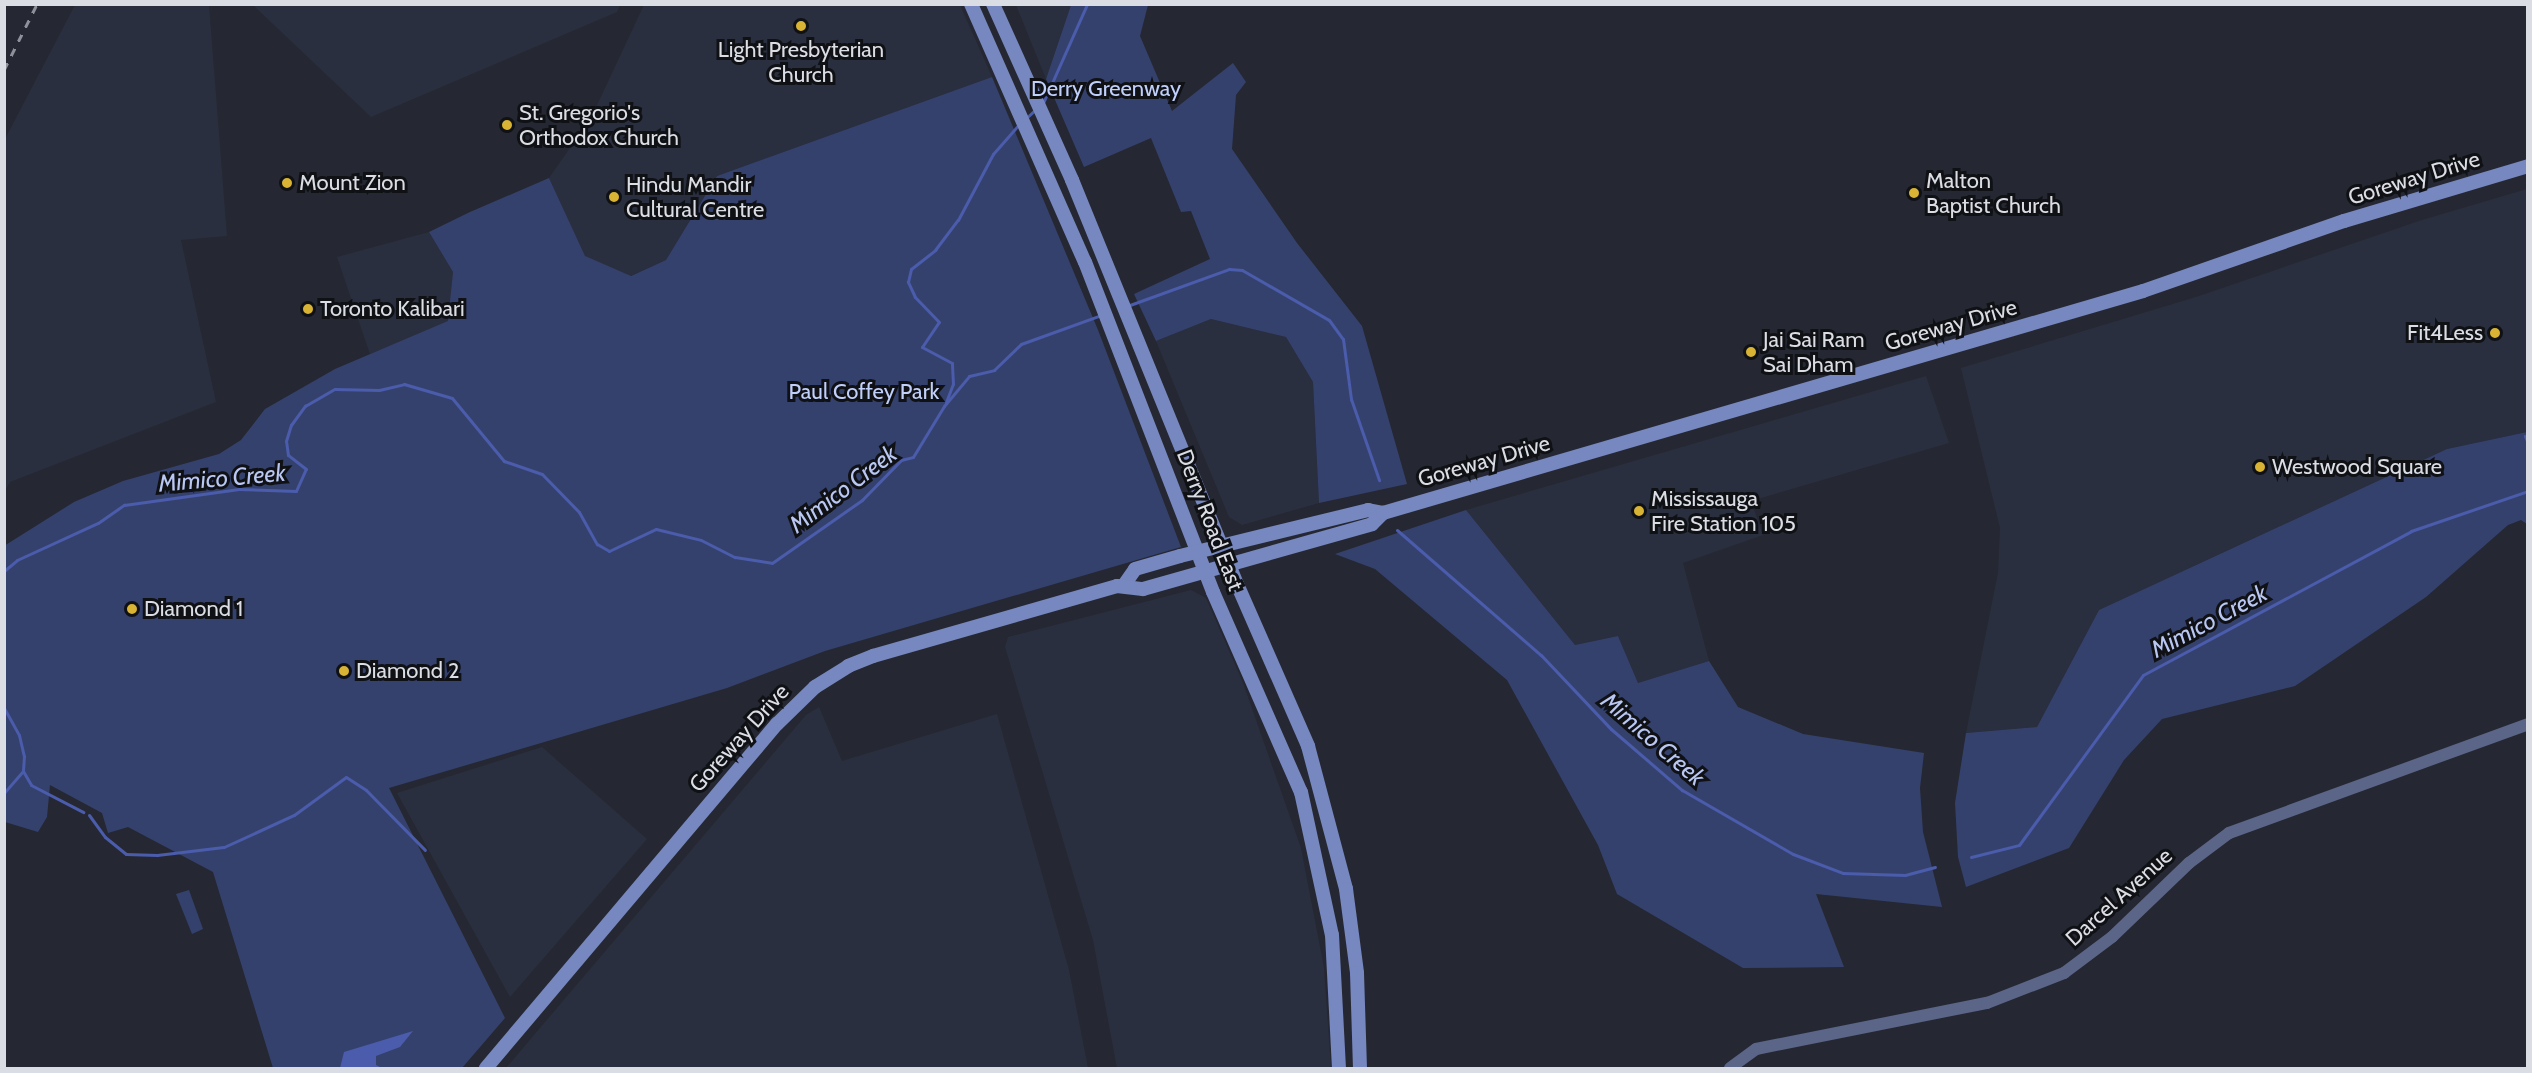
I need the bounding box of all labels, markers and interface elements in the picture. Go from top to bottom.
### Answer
marker: Light Presbyterian Church [794,19,808,33]
place label: Light Presbyterian Church [718,36,884,88]
park label: Derry Greenway [1031,76,1181,102]
place label: St. Gregorio's Orthodox Church [519,99,679,150]
marker: St. Gregorio's Orthodox Church [500,118,514,132]
street label: Goreway Drive [2345,145,2483,211]
place label: Malton Baptist Church [1926,167,2061,218]
place label: Mount Zion [299,170,406,196]
place label: Hindu Mandir Cultural Centre [626,171,764,222]
marker: Mount Zion [280,176,294,190]
marker: Malton Baptist Church [1907,186,1921,200]
marker: Hindu Mandir Cultural Centre [607,190,621,204]
street label: Goreway Drive [1882,294,2020,356]
place label: Toronto Kalibari [320,296,465,322]
marker: Toronto Kalibari [301,302,315,316]
place label: Fit4Less [2407,320,2483,346]
place label: Jai Sai Ram Sai Dham [1763,326,1865,378]
marker: Fit4Less [2488,326,2502,340]
marker: Jai Sai Ram Sai Dham [1744,345,1758,359]
park label: Paul Coffey Park [789,379,939,405]
street label: Goreway Drive [1415,430,1553,492]
water label: Mimico Creek [783,439,903,539]
street label: Derry Road East [1171,446,1249,594]
place label: Westwood Square [2272,454,2442,480]
water label: Mimico Creek [157,458,287,498]
marker: Westwood Square [2253,460,2267,474]
place label: Mississauga Fire Station 105 [1651,485,1796,536]
marker: Mississauga Fire Station 105 [1632,504,1646,518]
water label: Mimico Creek [2146,578,2272,664]
place label: Diamond 1 [144,596,243,622]
marker: Diamond 1 [125,602,139,616]
place label: Diamond 2 [356,658,459,684]
marker: Diamond 2 [337,664,351,678]
street label: Goreway Drive [684,679,794,797]
water label: Mimico Creek [1595,686,1711,792]
street label: Darcel Avenue [2060,842,2178,952]

